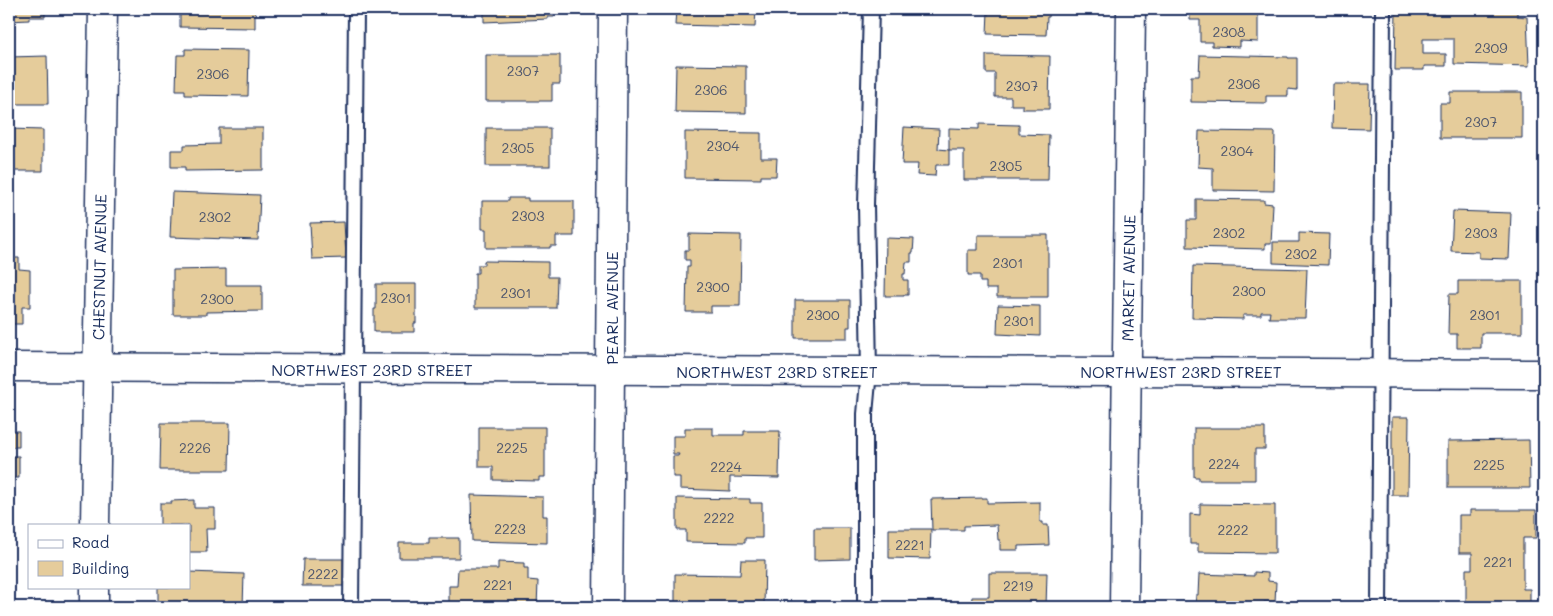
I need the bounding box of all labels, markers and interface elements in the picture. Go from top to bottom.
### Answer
house number: 2308 [1212,22,1246,41]
house number: 2309 [1475,38,1507,57]
house number: 2307 [507,61,539,80]
house number: 2306 [196,64,230,83]
house number: 2306 [1227,74,1261,93]
house number: 2307 [1006,76,1038,95]
house number: 2306 [694,80,728,99]
house number: 2307 [1465,112,1497,131]
house number: 2304 [707,136,740,155]
house number: 2305 [502,138,534,157]
house number: 2304 [1221,141,1254,160]
house number: 2305 [990,156,1022,175]
street label: CHESTNUT AVENUE [87,194,111,340]
house number: 2303 [512,206,544,225]
house number: 2302 [199,207,231,226]
street label: MARKET AVENUE [1116,214,1140,342]
house number: 2302 [1213,223,1245,242]
house number: 2303 [1465,223,1497,242]
house number: 2302 [1285,244,1317,263]
street label: PEARL AVENUE [601,251,622,365]
house number: 2301 [993,253,1023,272]
house number: 2300 [696,277,730,296]
house number: 2300 [1232,281,1266,300]
house number: 2301 [501,283,531,302]
house number: 2301 [381,288,411,307]
house number: 2300 [200,289,234,308]
house number: 2300 [806,305,840,324]
house number: 2301 [1470,305,1500,324]
house number: 2301 [1004,311,1034,330]
street label: NORTHWEST 23RD STREET [271,359,473,380]
street label: NORTHWEST 23RD STREET [676,361,878,382]
street label: NORTHWEST 23RD STREET [1080,361,1282,382]
house number: 2226 [179,438,211,457]
house number: 2225 [496,438,528,457]
house number: 2224 [1208,454,1241,473]
house number: 2225 [1473,455,1505,474]
house number: 2224 [710,457,743,476]
house number: 2222 [703,508,735,527]
house number: 2223 [494,519,526,538]
house number: 2222 [1217,520,1249,539]
legend [28,524,190,588]
text: Road [72,532,109,552]
house number: 2221 [895,535,925,554]
house number: 2221 [1483,552,1513,571]
text: Building [72,558,129,578]
house number: 2222 [307,564,339,583]
house number: 2221 [483,575,513,594]
house number: 2219 [1003,576,1033,595]

